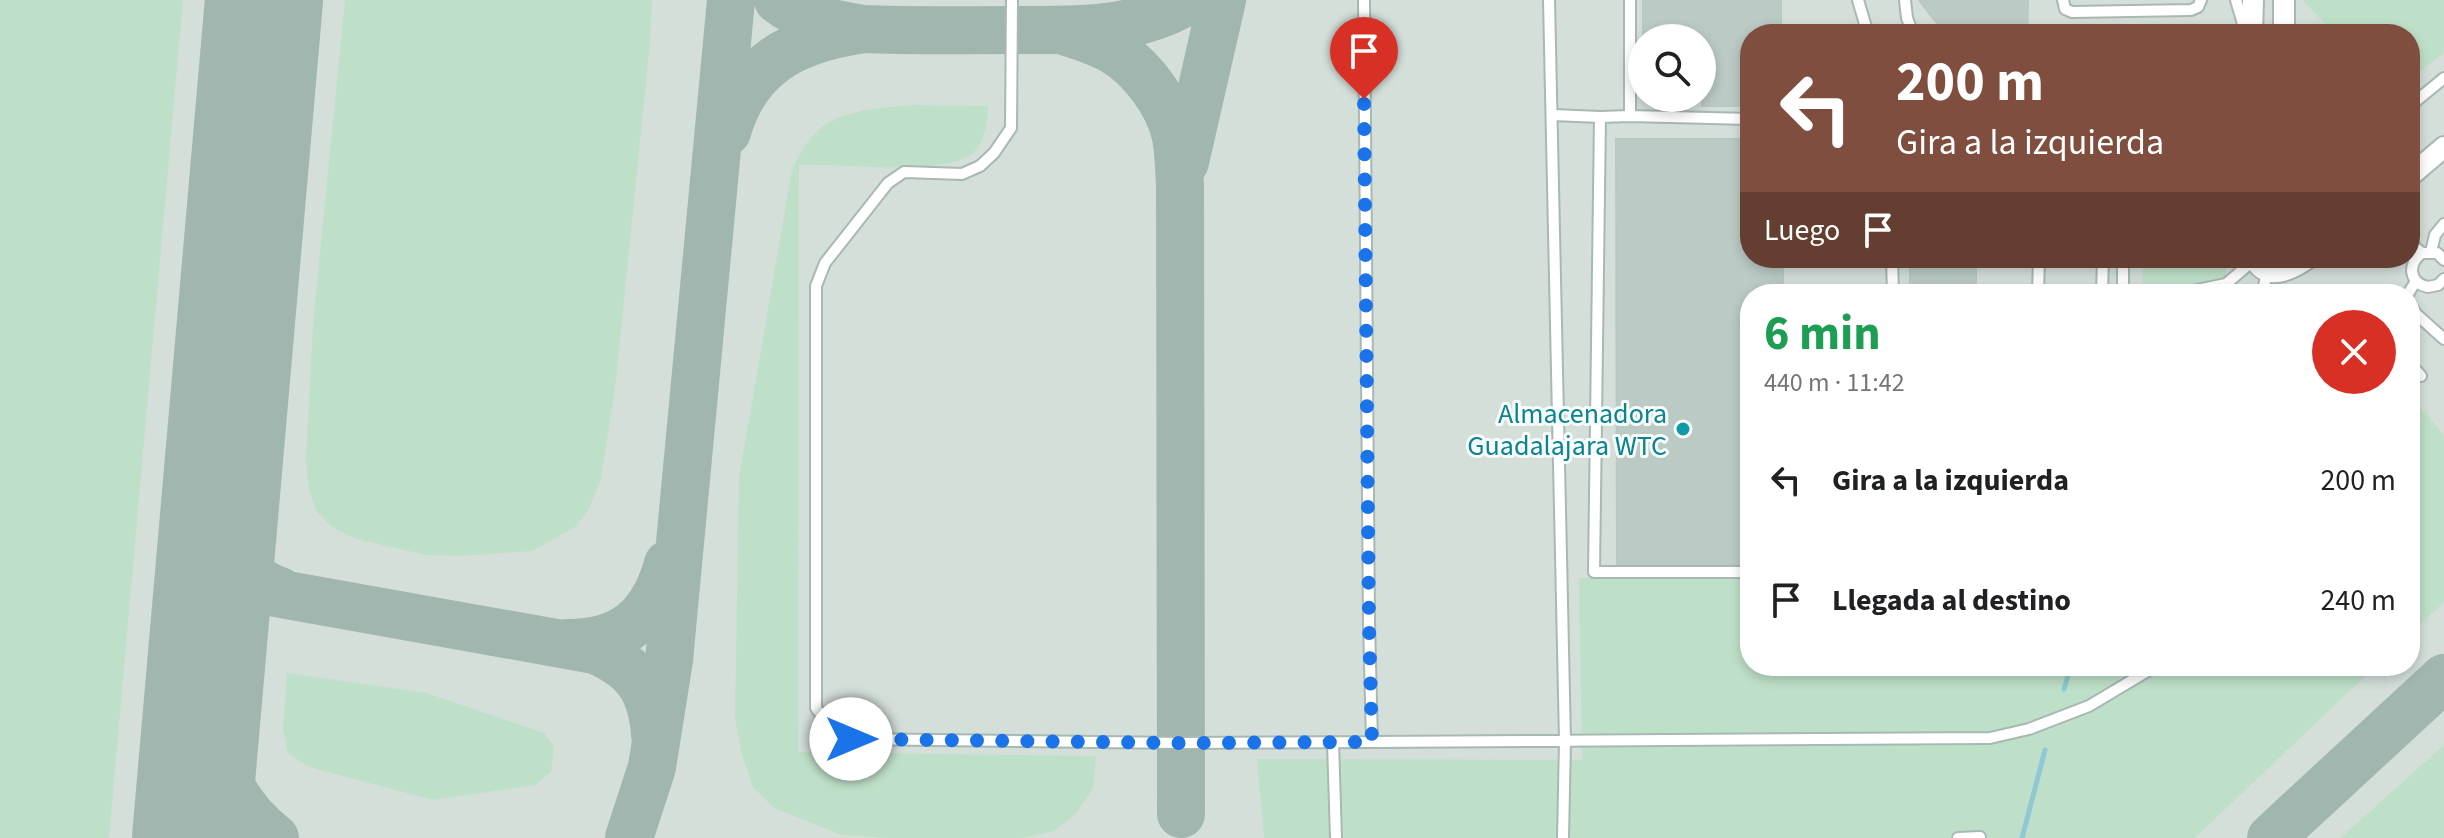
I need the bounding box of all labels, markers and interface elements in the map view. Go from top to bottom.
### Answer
pin [1330,17,1398,99]
map controls [1628,24,1716,112]
button: search [1628,24,1716,112]
icon: arrive [1342,29,1386,73]
text: 200 m [1896,43,2044,122]
icon: left [1764,56,1868,160]
text: Gira a la izquierda [1896,117,2164,168]
icon: arrive [1856,208,1900,252]
text: Luego [1764,209,1840,252]
text: 6 min [1764,300,1881,368]
button: close [2312,310,2396,394]
text: 440 m · 11:42 [1764,364,1905,401]
place label: Almacenadora Guadalajara WTC [1467,394,1667,466]
marker: Almacenadora Guadalajara WTC [1674,420,1692,438]
icon: left [1764,458,1808,502]
text: Gira a la izquierda [1832,459,2069,502]
text: 200 m [2320,459,2396,502]
icon: arrive [1764,578,1808,622]
text: Llegada al destino [1832,579,2071,622]
text: 240 m [2320,579,2396,622]
position arrow [809,697,893,781]

